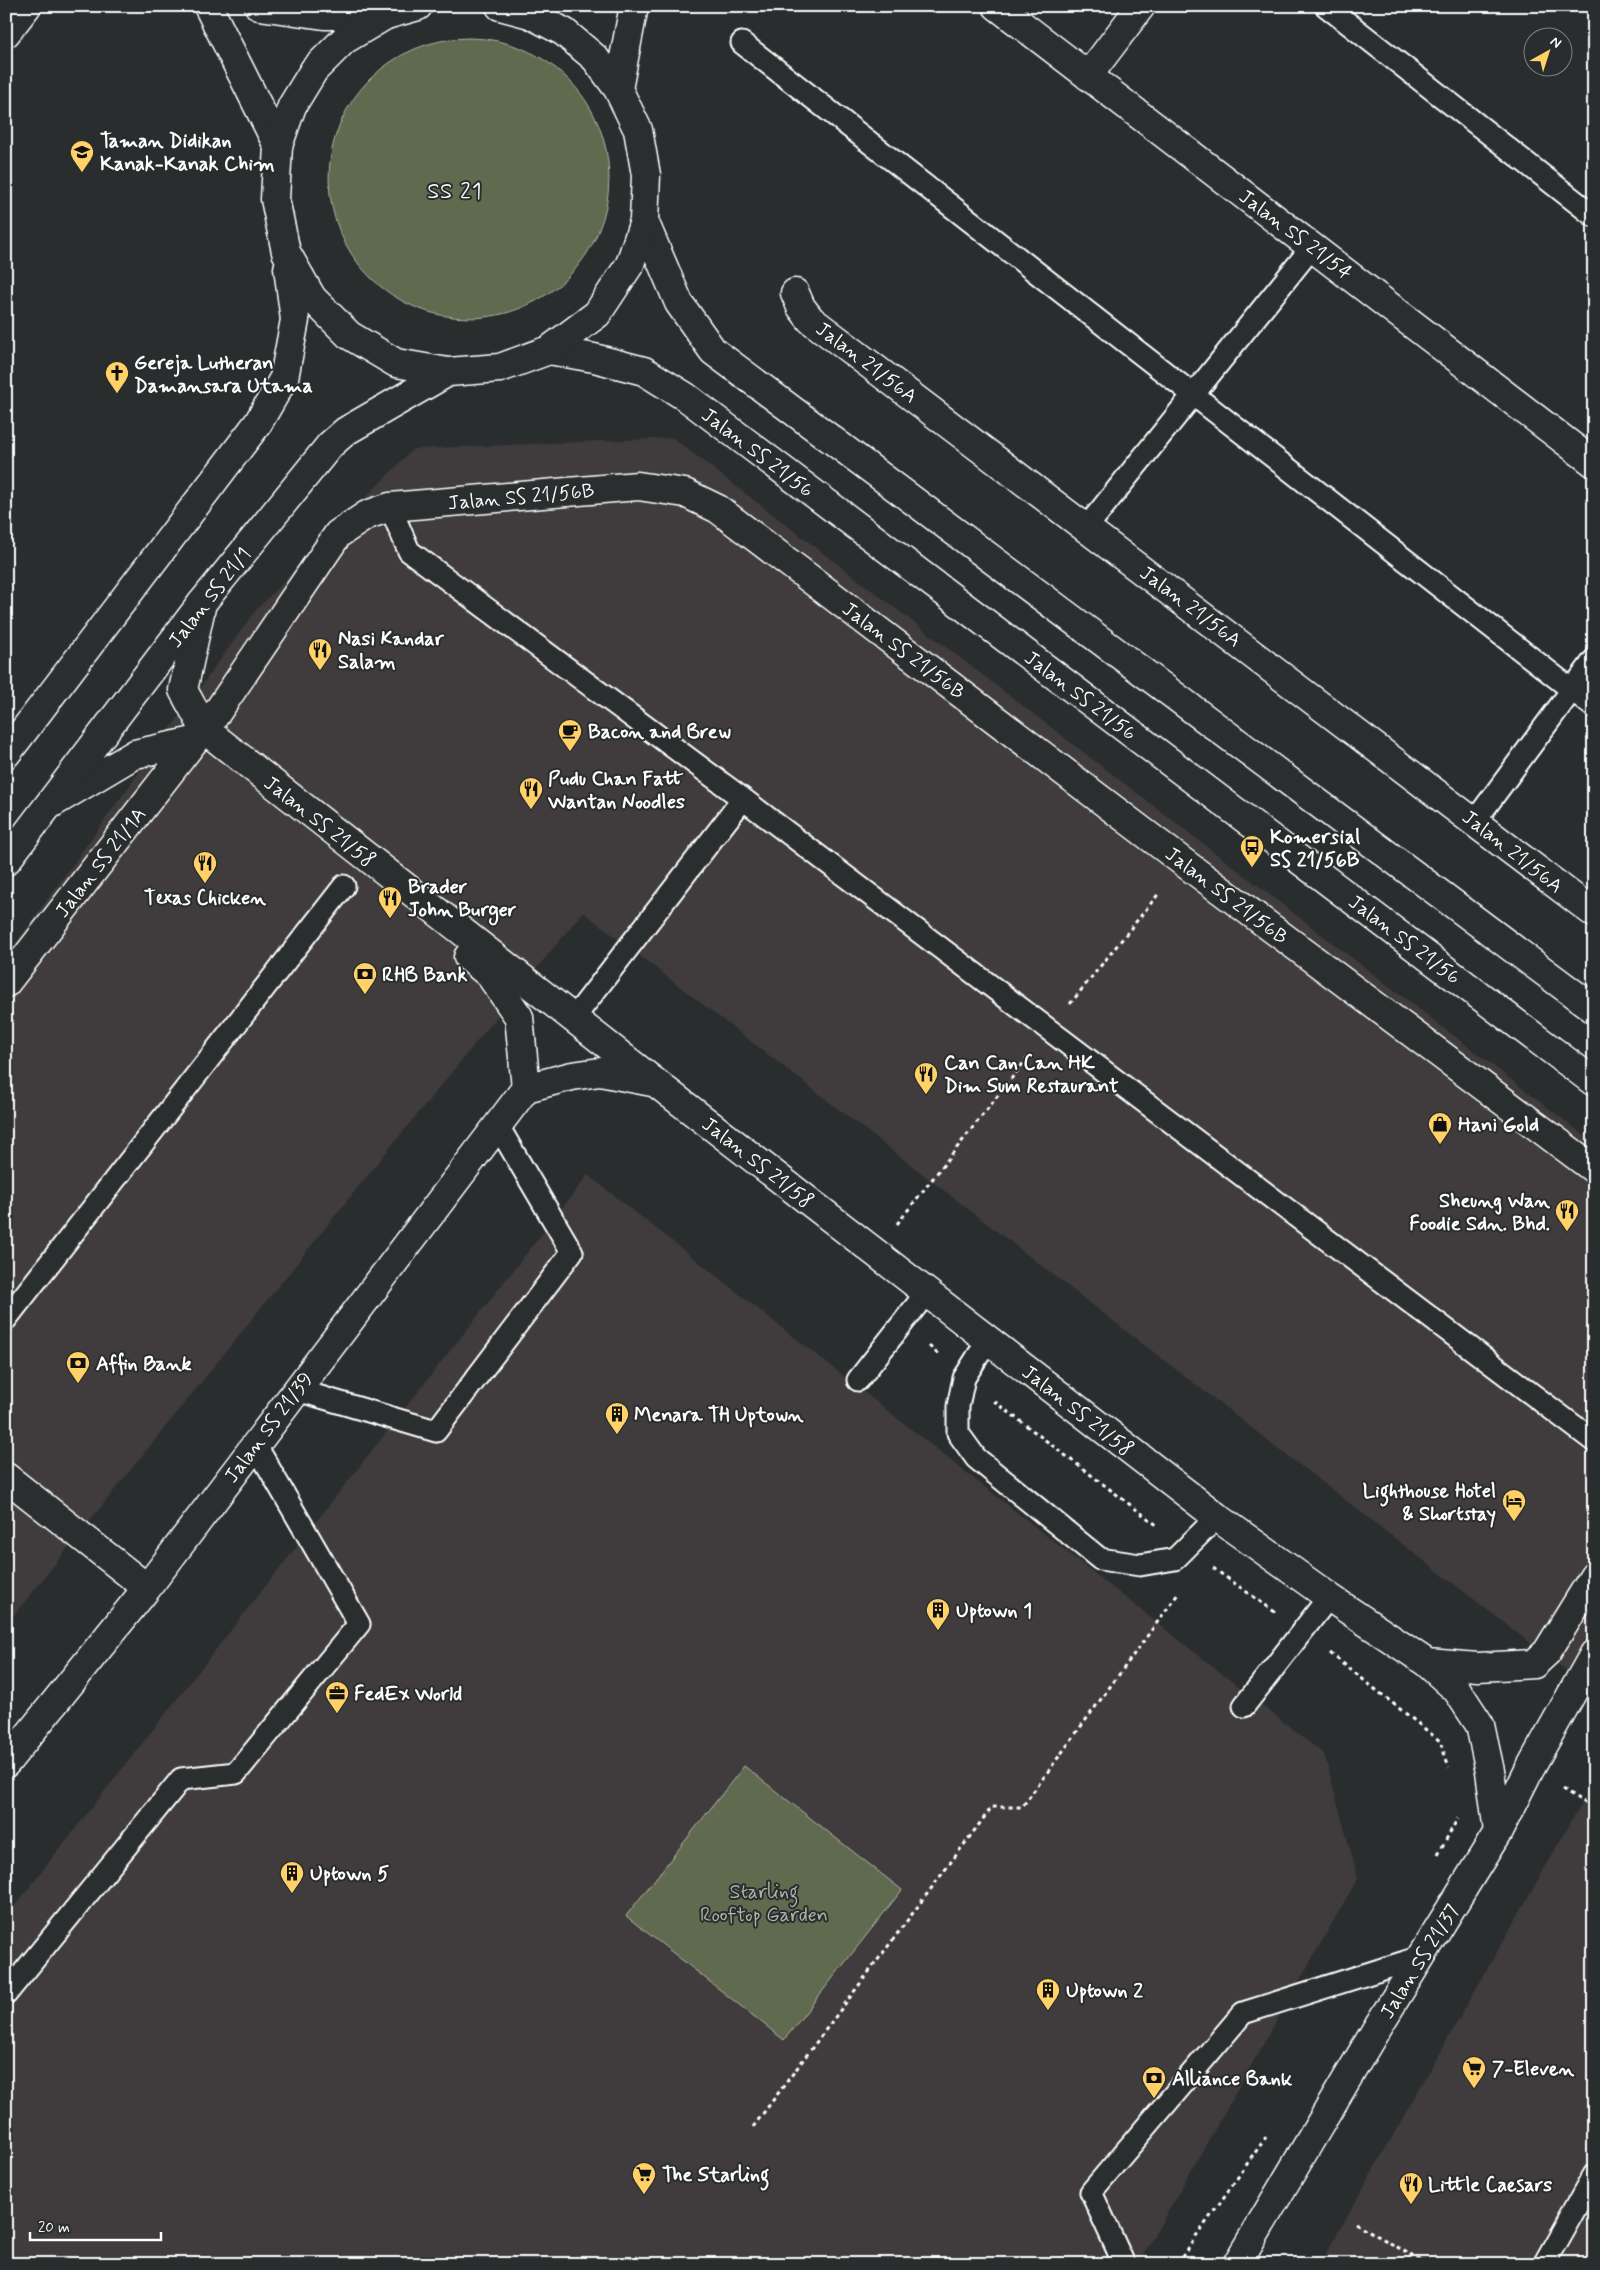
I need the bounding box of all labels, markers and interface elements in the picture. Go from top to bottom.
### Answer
north arrow [1522,28,1572,78]
text: N [1546,33,1565,53]
place label: Taman Didikan Kanak-Kanak Chim [100,128,275,178]
school or university icon: Taman Didikan Kanak-Kanak Chim [69,139,95,173]
district label: SS 21 [427,178,483,206]
street label: Jalan SS 21/54 [1233,184,1357,287]
street label: Jalan 21/56A [810,316,922,410]
place label: Gereja Lutheran Damansara Utama [134,350,313,400]
church icon: Gereja Lutheran Damansara Utama [104,360,130,394]
street label: Jalan SS 21/56 [695,402,819,504]
street label: Jalan SS 21/56B [447,478,596,517]
street label: Jalan SS 21/1 [163,542,258,654]
street label: Jalan 21/56A [1134,560,1246,654]
street label: Jalan SS 21/56B [836,596,970,706]
place label: Nasi Kandar Salam [338,626,445,676]
restaurant icon: Nasi Kandar Salam [307,637,333,671]
street label: Jalan SS 21/56 [1018,645,1142,747]
cafe icon: Bacon and Brew [557,718,583,752]
place label: Bacon and Brew [588,719,731,746]
place label: Pudu Chan Fatt Wantan Noodles [547,766,685,816]
street label: Jalan SS 21/58 [258,770,380,874]
restaurant icon: Pudu Chan Fatt Wantan Noodles [518,776,544,810]
street label: Jalan SS 21/1A [49,802,153,924]
street label: Jalan 21/56A [1456,804,1568,900]
place label: Komersial SS 21/56B [1270,824,1360,874]
bus stop icon: Komersial SS 21/56B [1239,834,1265,868]
street label: Jalan SS 21/56B [1159,841,1293,951]
restaurant icon: Texas Chicken [192,850,218,884]
place label: Brader John Burger [408,874,517,926]
place label: Texas Chicken [144,885,266,912]
restaurant icon: Brader John Burger [377,885,403,919]
street label: Jalan SS 21/56 [1342,889,1466,991]
bank icon: RHB Bank [352,961,378,995]
place label: RHB Bank [382,962,468,989]
place label: Can Can Can HK Dim Sum Restaurant [944,1050,1119,1100]
restaurant icon: Can Can Can HK Dim Sum Restaurant [913,1061,939,1095]
street label: Jalan SS 21/58 [696,1111,818,1215]
shop icon: Hani Gold [1427,1111,1453,1145]
place label: Hani Gold [1458,1112,1539,1139]
place label: Sheung Wan Foodie Sdn. Bhd. [1409,1188,1550,1238]
restaurant icon: Sheung Wan Foodie Sdn. Bhd. [1554,1198,1580,1232]
bank icon: Affin Bank [65,1350,91,1384]
place label: Affin Bank [96,1351,192,1378]
street label: Jalan SS 21/58 [1016,1359,1138,1463]
street label: Jalan SS 21/39 [219,1367,320,1489]
building icon: Menara TH Uptown [604,1401,630,1435]
place label: Menara TH Uptown [634,1402,804,1429]
place label: Lighthouse Hotel & Shortstay [1363,1478,1496,1528]
hotel icon: Lighthouse Hotel & Shortstay [1501,1488,1527,1522]
building icon: Uptown 1 [925,1597,951,1631]
place label: Uptown 1 [956,1598,1032,1625]
office icon: FedEx World [324,1680,350,1714]
place label: FedEx World [354,1681,462,1708]
building icon: Uptown 5 [279,1860,305,1894]
place label: Uptown 5 [310,1861,389,1888]
park label: Starling Rooftop Garden [700,1879,828,1929]
street label: Jalan SS 21/37 [1374,1899,1466,2024]
building icon: Uptown 2 [1035,1977,1061,2011]
place label: Uptown 2 [1066,1978,1143,2005]
supermarket icon: 7-Eleven [1461,2055,1487,2089]
place label: 7-Eleven [1492,2056,1575,2083]
bank icon: Alliance Bank [1141,2065,1167,2099]
place label: Alliance Bank [1172,2066,1293,2093]
supermarket icon: The Starling [631,2161,657,2195]
place label: The Starling [662,2162,769,2191]
restaurant icon: Little Caesars [1398,2171,1424,2205]
place label: Little Caesars [1428,2172,1552,2199]
scale bar [30,2210,161,2242]
text: 20 m [38,2218,70,2238]

